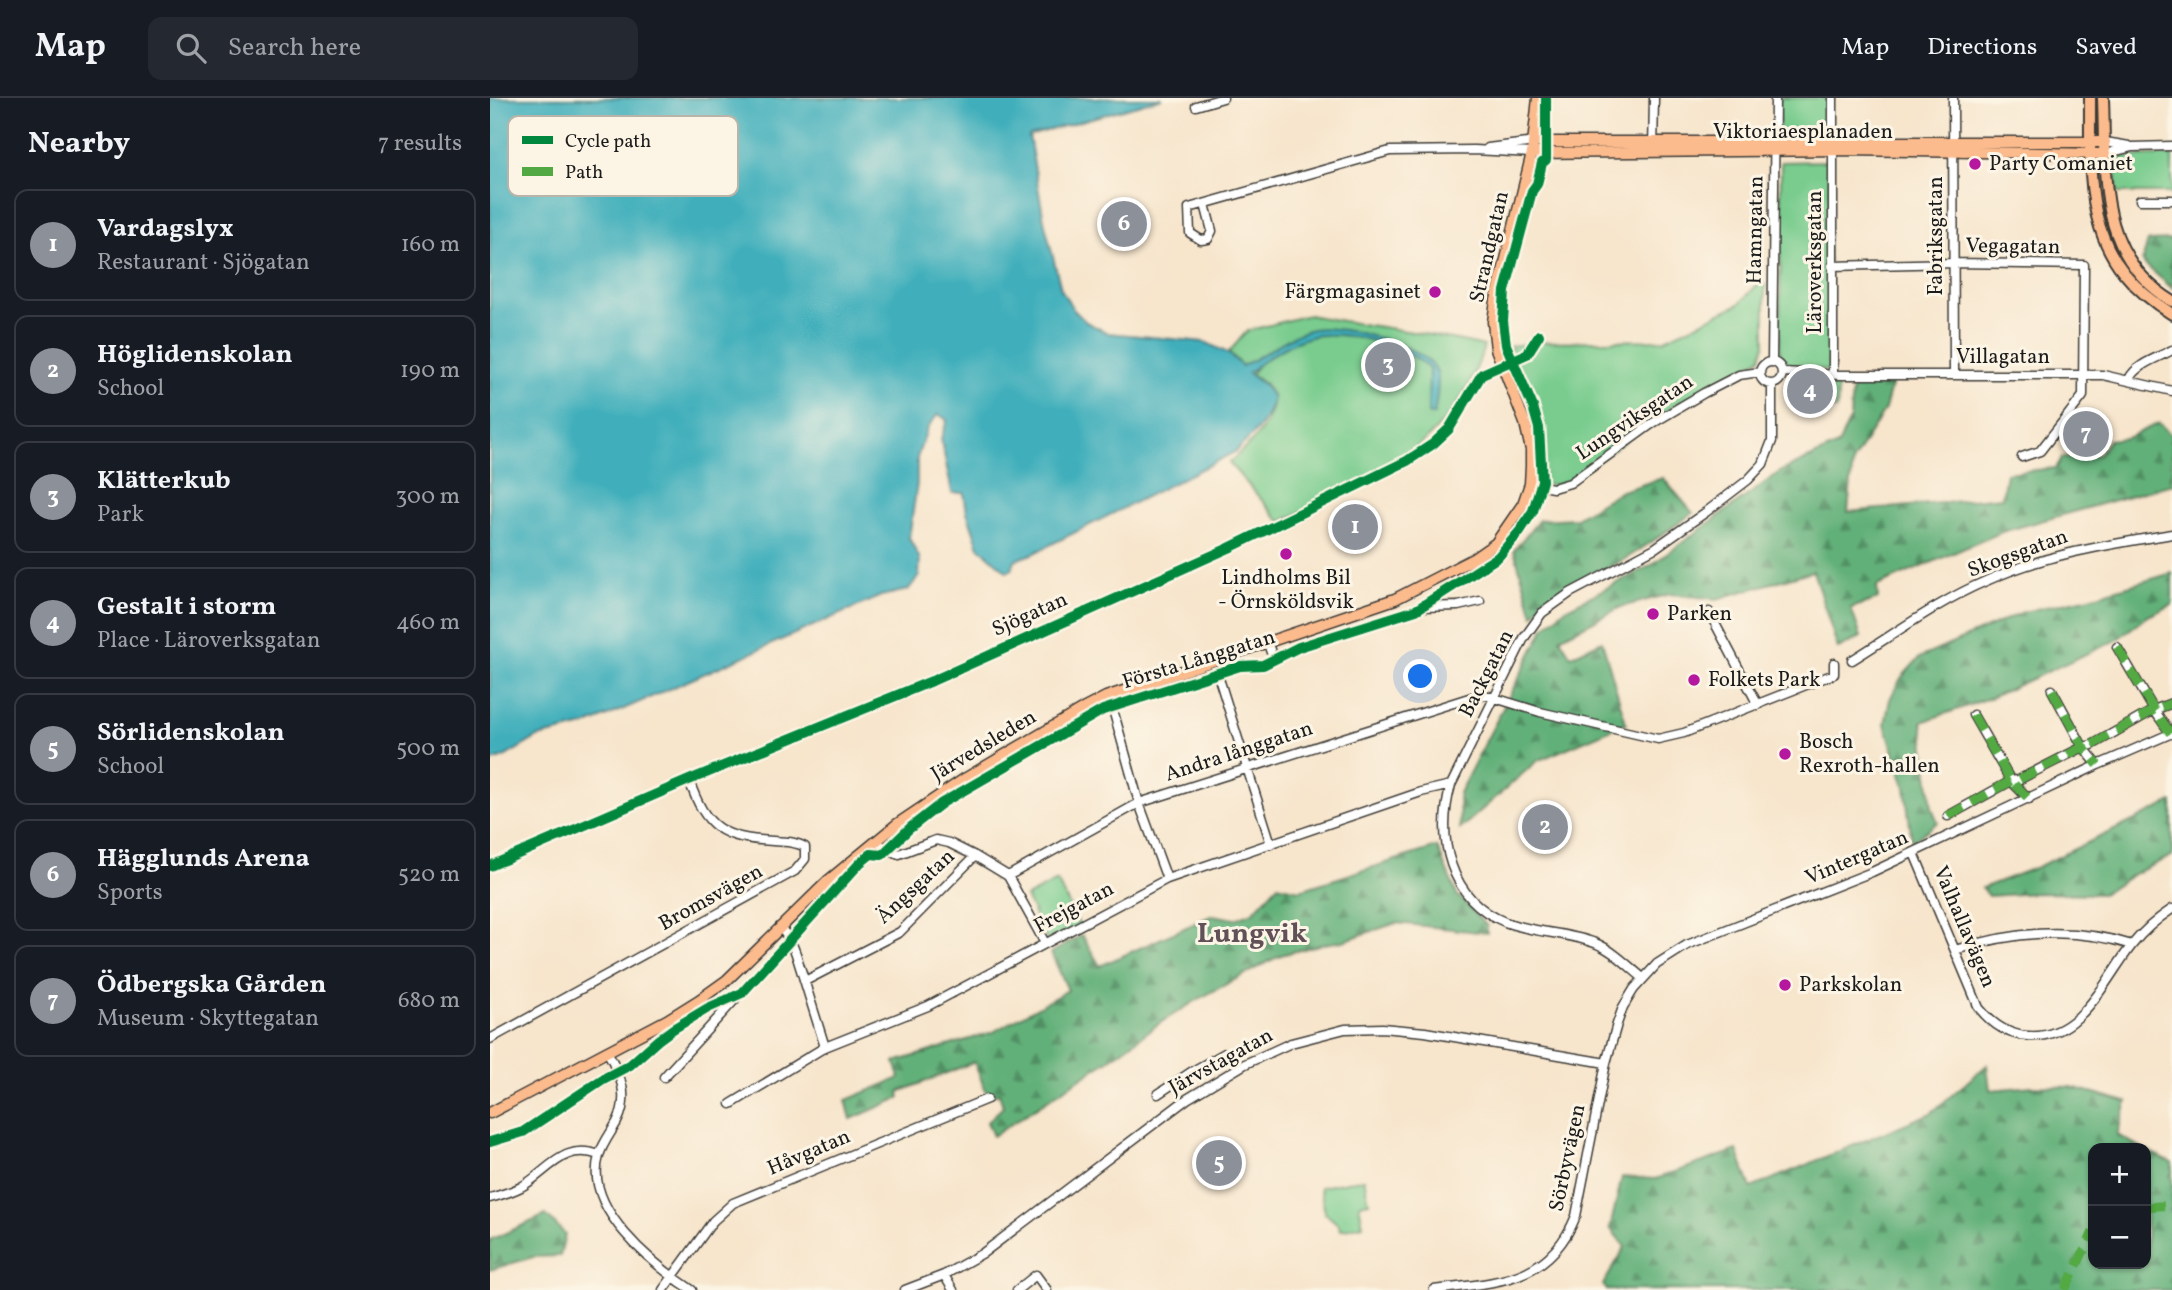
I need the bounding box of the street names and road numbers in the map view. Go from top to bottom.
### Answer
street label: Viktoriaesplanaden [1713,118,1893,147]
street label: Hamngatan [1741,175,1771,285]
street label: Fabriksgatan [1922,176,1951,296]
street label: Strandgatan [1463,188,1517,306]
street label: Läroverksgatan [1801,190,1830,334]
street label: Vegagatan [1965,232,2061,262]
street label: Villagatan [1956,343,2050,372]
street label: Lungviksgatan [1571,368,1699,468]
street label: Skogsgatan [1964,522,2072,586]
street label: Sjögatan [988,585,1072,645]
street label: Första Långgatan [1119,623,1279,697]
street label: Backgatan [1452,625,1522,723]
street label: Järvedsleden [926,703,1042,789]
street label: Andra långgatan [1161,714,1317,790]
street label: Vintergatan [1801,823,1913,893]
street label: Ängsgatan [870,843,962,931]
street label: Bromsvägen [654,857,768,939]
street label: Valhallavägen [1925,862,2003,992]
street label: Frejgatan [1029,875,1119,941]
street label: Järvstagatan [1164,1021,1278,1103]
street label: Sörbyvägen [1542,1102,1594,1214]
street label: Håvgatan [763,1122,855,1184]

